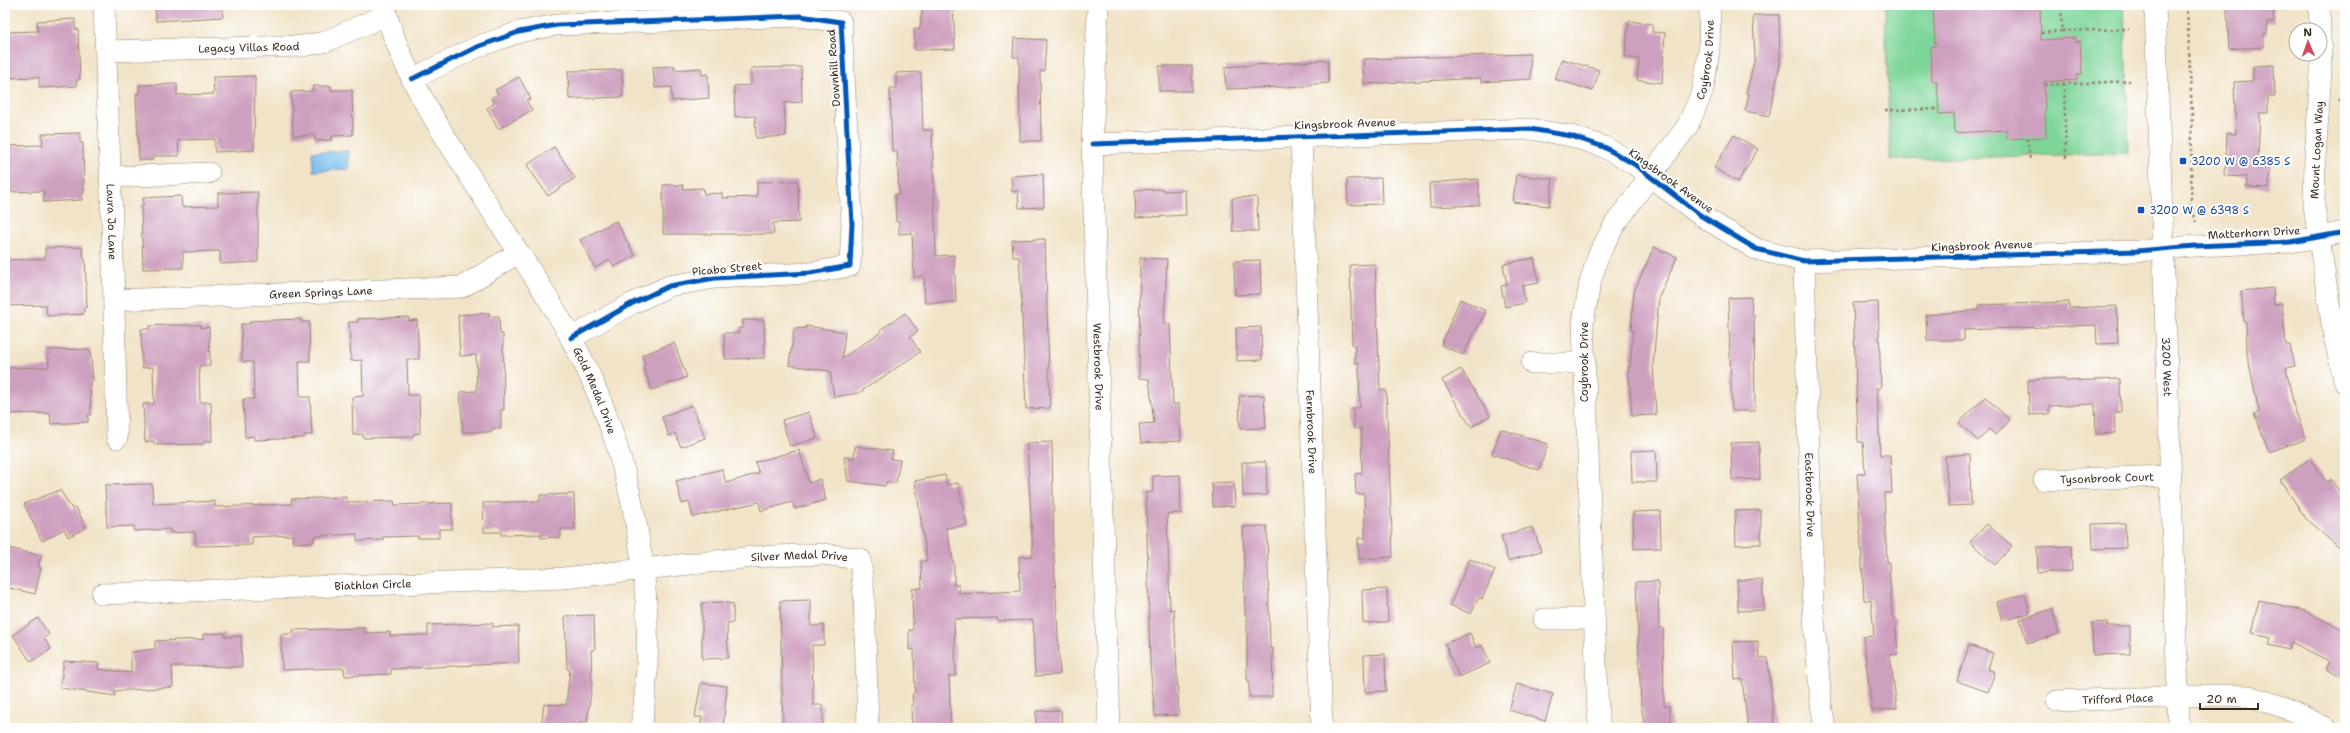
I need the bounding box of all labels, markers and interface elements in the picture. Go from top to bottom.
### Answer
street label: Coybrook Drive [1692,19,1717,102]
north arrow [2288,22,2328,62]
text: N [2303,25,2313,40]
street label: Downhill Road [824,29,844,107]
street label: Legacy Villas Road [198,39,300,56]
street label: Mount Logan Way [2307,101,2327,199]
street label: Kingsbrook Avenue [1294,115,1396,133]
street label: Kingsbrook Avenue [1625,145,1717,217]
place label: 3200 W @ 6385 S [2191,154,2290,169]
marker: 3200 W @ 6385 S [2178,156,2188,166]
street label: Laura Jo Lane [103,183,120,260]
place label: 3200 W @ 6398 S [2149,203,2249,218]
marker: 3200 W @ 6398 S [2136,205,2146,215]
street label: Matterhorn Drive [2207,223,2301,243]
street label: Kingsbrook Avenue [1931,237,2033,255]
street label: Picabo Street [691,258,763,280]
street label: Green Springs Lane [269,283,373,302]
street label: Coybrook Drive [1577,322,1592,402]
street label: Westbrook Drive [1090,323,1107,411]
street label: 3200 West [2159,337,2176,397]
street label: Gold Medal Drive [570,344,620,436]
street label: Fernbrook Drive [1302,389,1320,474]
street label: Eastbrook Drive [1801,452,1819,538]
street label: Tysonbrook Court [2060,469,2154,487]
street label: Silver Medal Drive [750,546,849,565]
street label: Biathlon Circle [334,576,412,593]
scale bar [2200,685,2258,711]
street label: Trifford Place [2082,690,2154,708]
text: 20 m [2206,691,2237,707]

